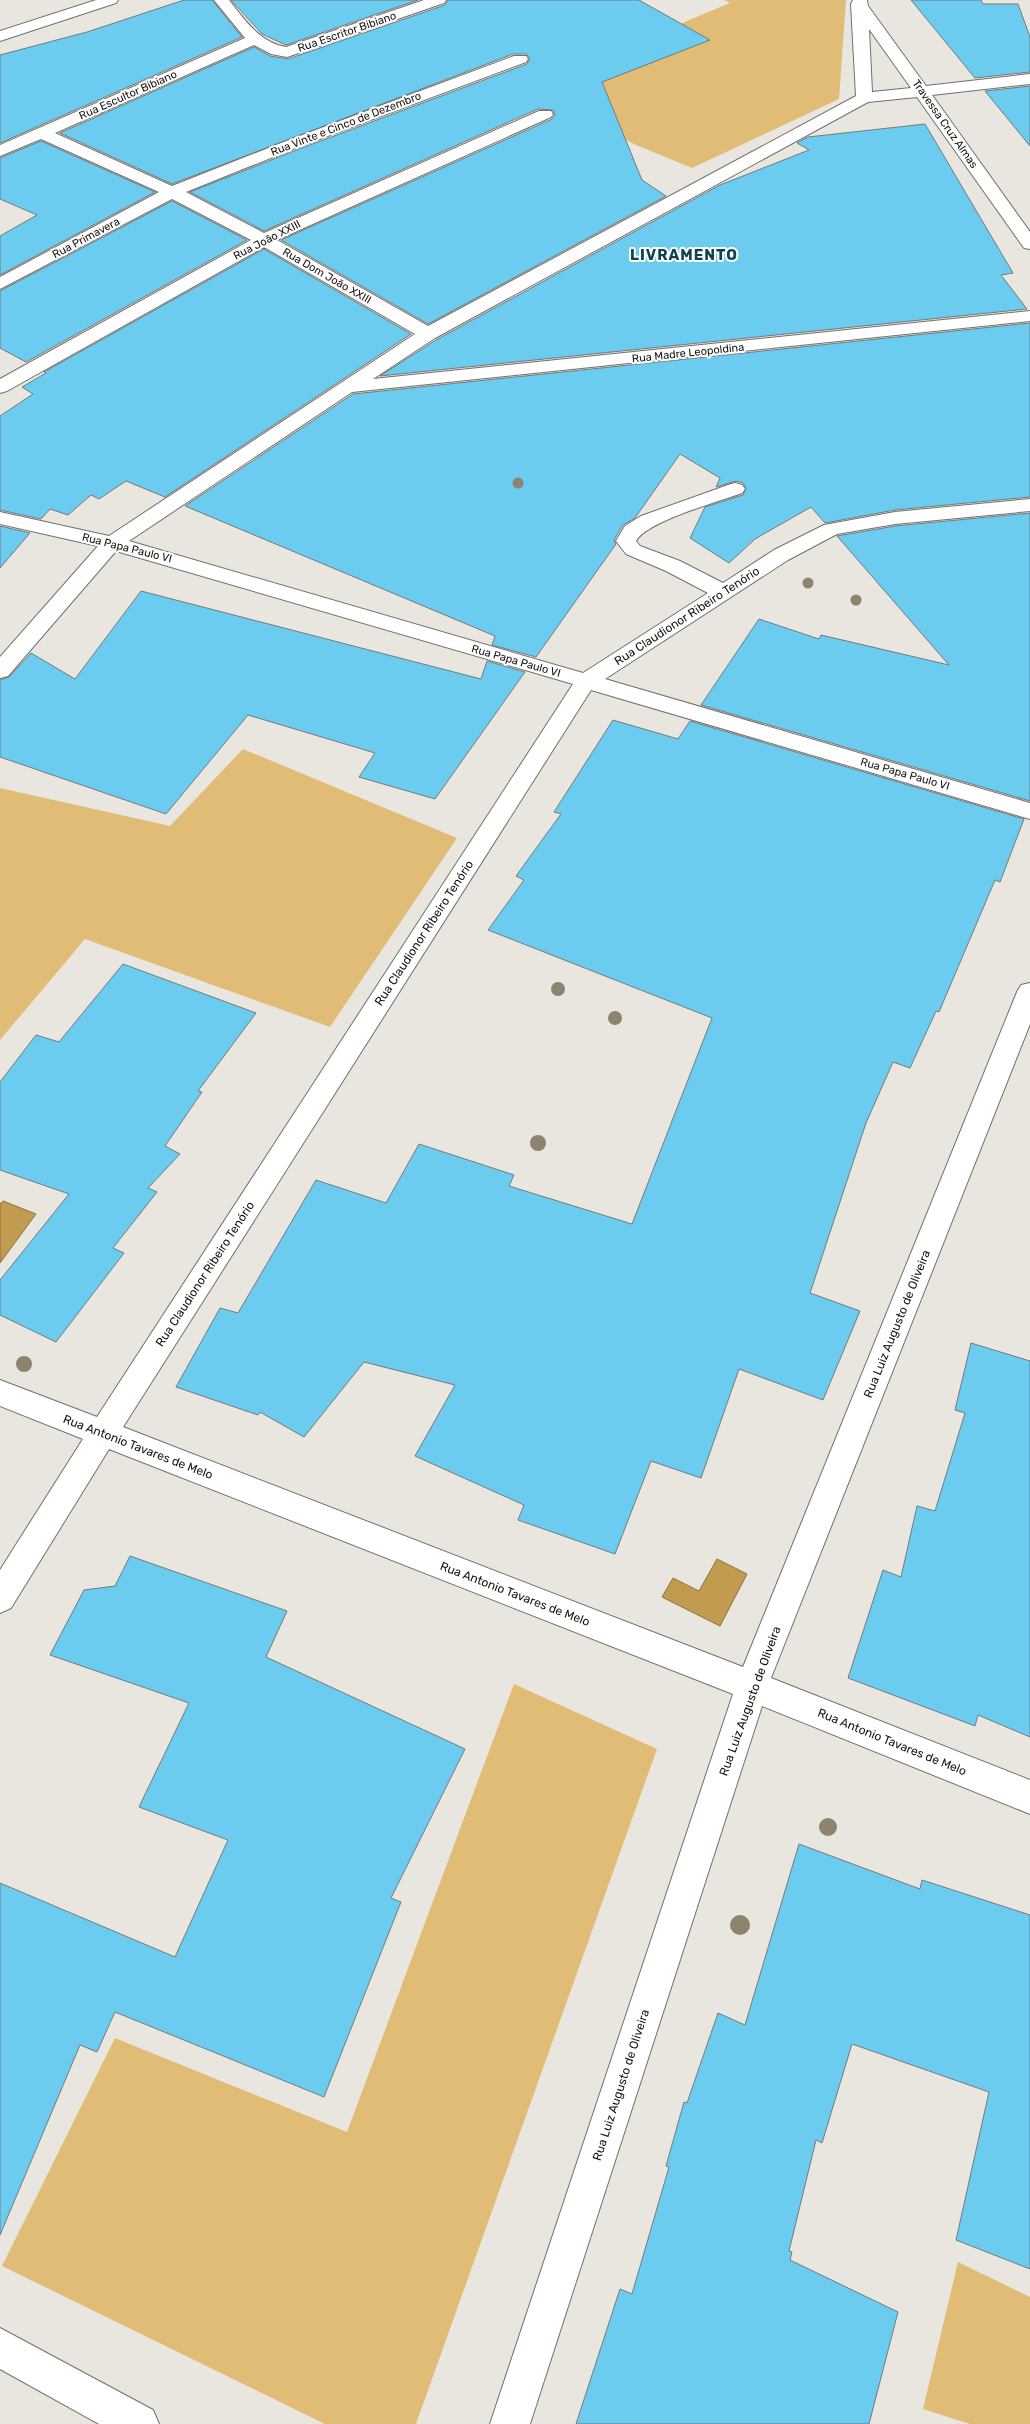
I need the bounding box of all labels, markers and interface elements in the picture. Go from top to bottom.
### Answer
street label: Rua Escritor Bibiano [296,9,398,55]
street label: Rua Escultor Bibiano [77,68,179,122]
street label: Travessa Cruz Almas [910,77,981,171]
street label: Rua Vinte e Cinco de Dezembro [269,89,423,159]
street label: Rua Primavera [50,215,122,261]
street label: Rua João XXIII [231,217,303,263]
street label: Rua Dom João XXIII [280,245,374,307]
district label: LIVRAMENTO [630,246,738,264]
street label: Rua Madre Leopoldina [631,341,745,365]
street label: Rua Papa Paulo VI [81,531,173,565]
street label: Rua Claudionor Ribeiro Tenório [612,564,762,668]
street label: Rua Papa Paulo VI [470,642,562,680]
street label: Rua Papa Paulo VI [859,755,951,793]
street label: Rua Claudionor Ribeiro Tenório [372,858,476,1008]
street label: Rua Claudionor Ribeiro Tenório [153,1199,257,1349]
street label: Rua Luiz Augusto de Oliveira [861,1248,933,1400]
street label: Rua Antonio Tavares de Melo [61,1412,215,1482]
street label: Rua Antonio Tavares de Melo [438,1559,592,1629]
street label: Rua Luiz Augusto de Oliveira [716,1624,784,1778]
street label: Rua Antonio Tavares de Melo [816,1706,969,1778]
street label: Rua Luiz Augusto de Oliveira [590,2008,652,2162]

